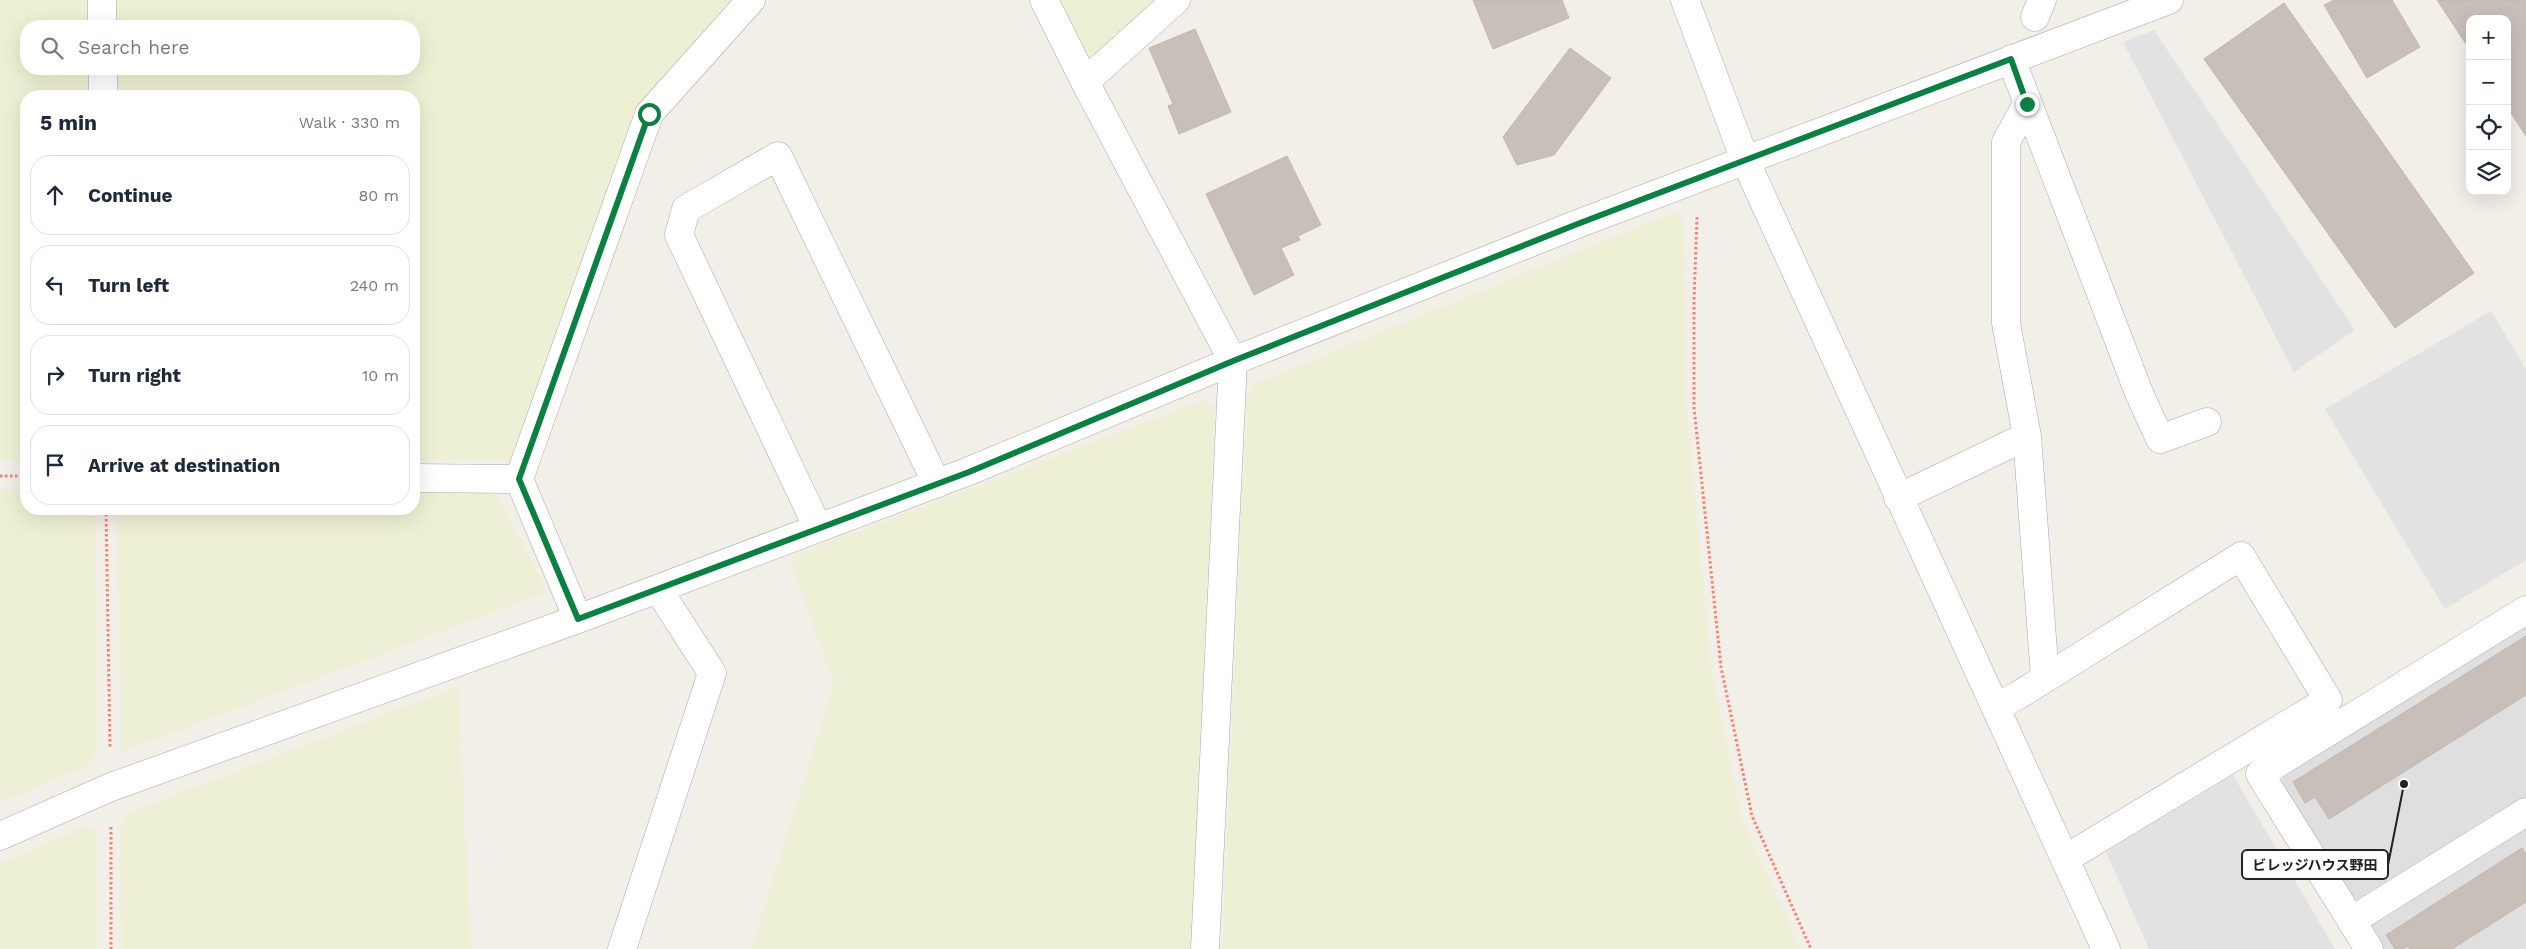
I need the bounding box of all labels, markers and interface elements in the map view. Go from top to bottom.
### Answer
map controls [2466,15,2511,195]
button: + [2466,15,2511,60]
search box [20,20,420,75]
icon: search [38,34,66,62]
text: Search here [78,36,189,59]
button: − [2466,60,2511,105]
route end [2016,93,2039,116]
route start [638,103,661,126]
button: locate [2466,105,2511,150]
text: 5 min [40,110,97,135]
text: Walk · 330 m [299,113,400,132]
button: layers [2466,150,2511,195]
icon: ahead [41,181,69,209]
text: Continue [88,184,172,207]
text: 80 m [358,186,399,205]
icon: left [41,271,69,299]
text: Turn left [88,274,169,297]
text: 240 m [350,276,399,295]
icon: right [41,361,69,389]
text: Turn right [88,364,181,387]
text: 10 m [362,366,399,385]
icon: arrive [41,451,69,479]
text: Arrive at destination [88,454,280,477]
callout: ビレッジハウス野田 [2242,850,2388,879]
text: ビレッジハウス野田 [2252,857,2378,873]

